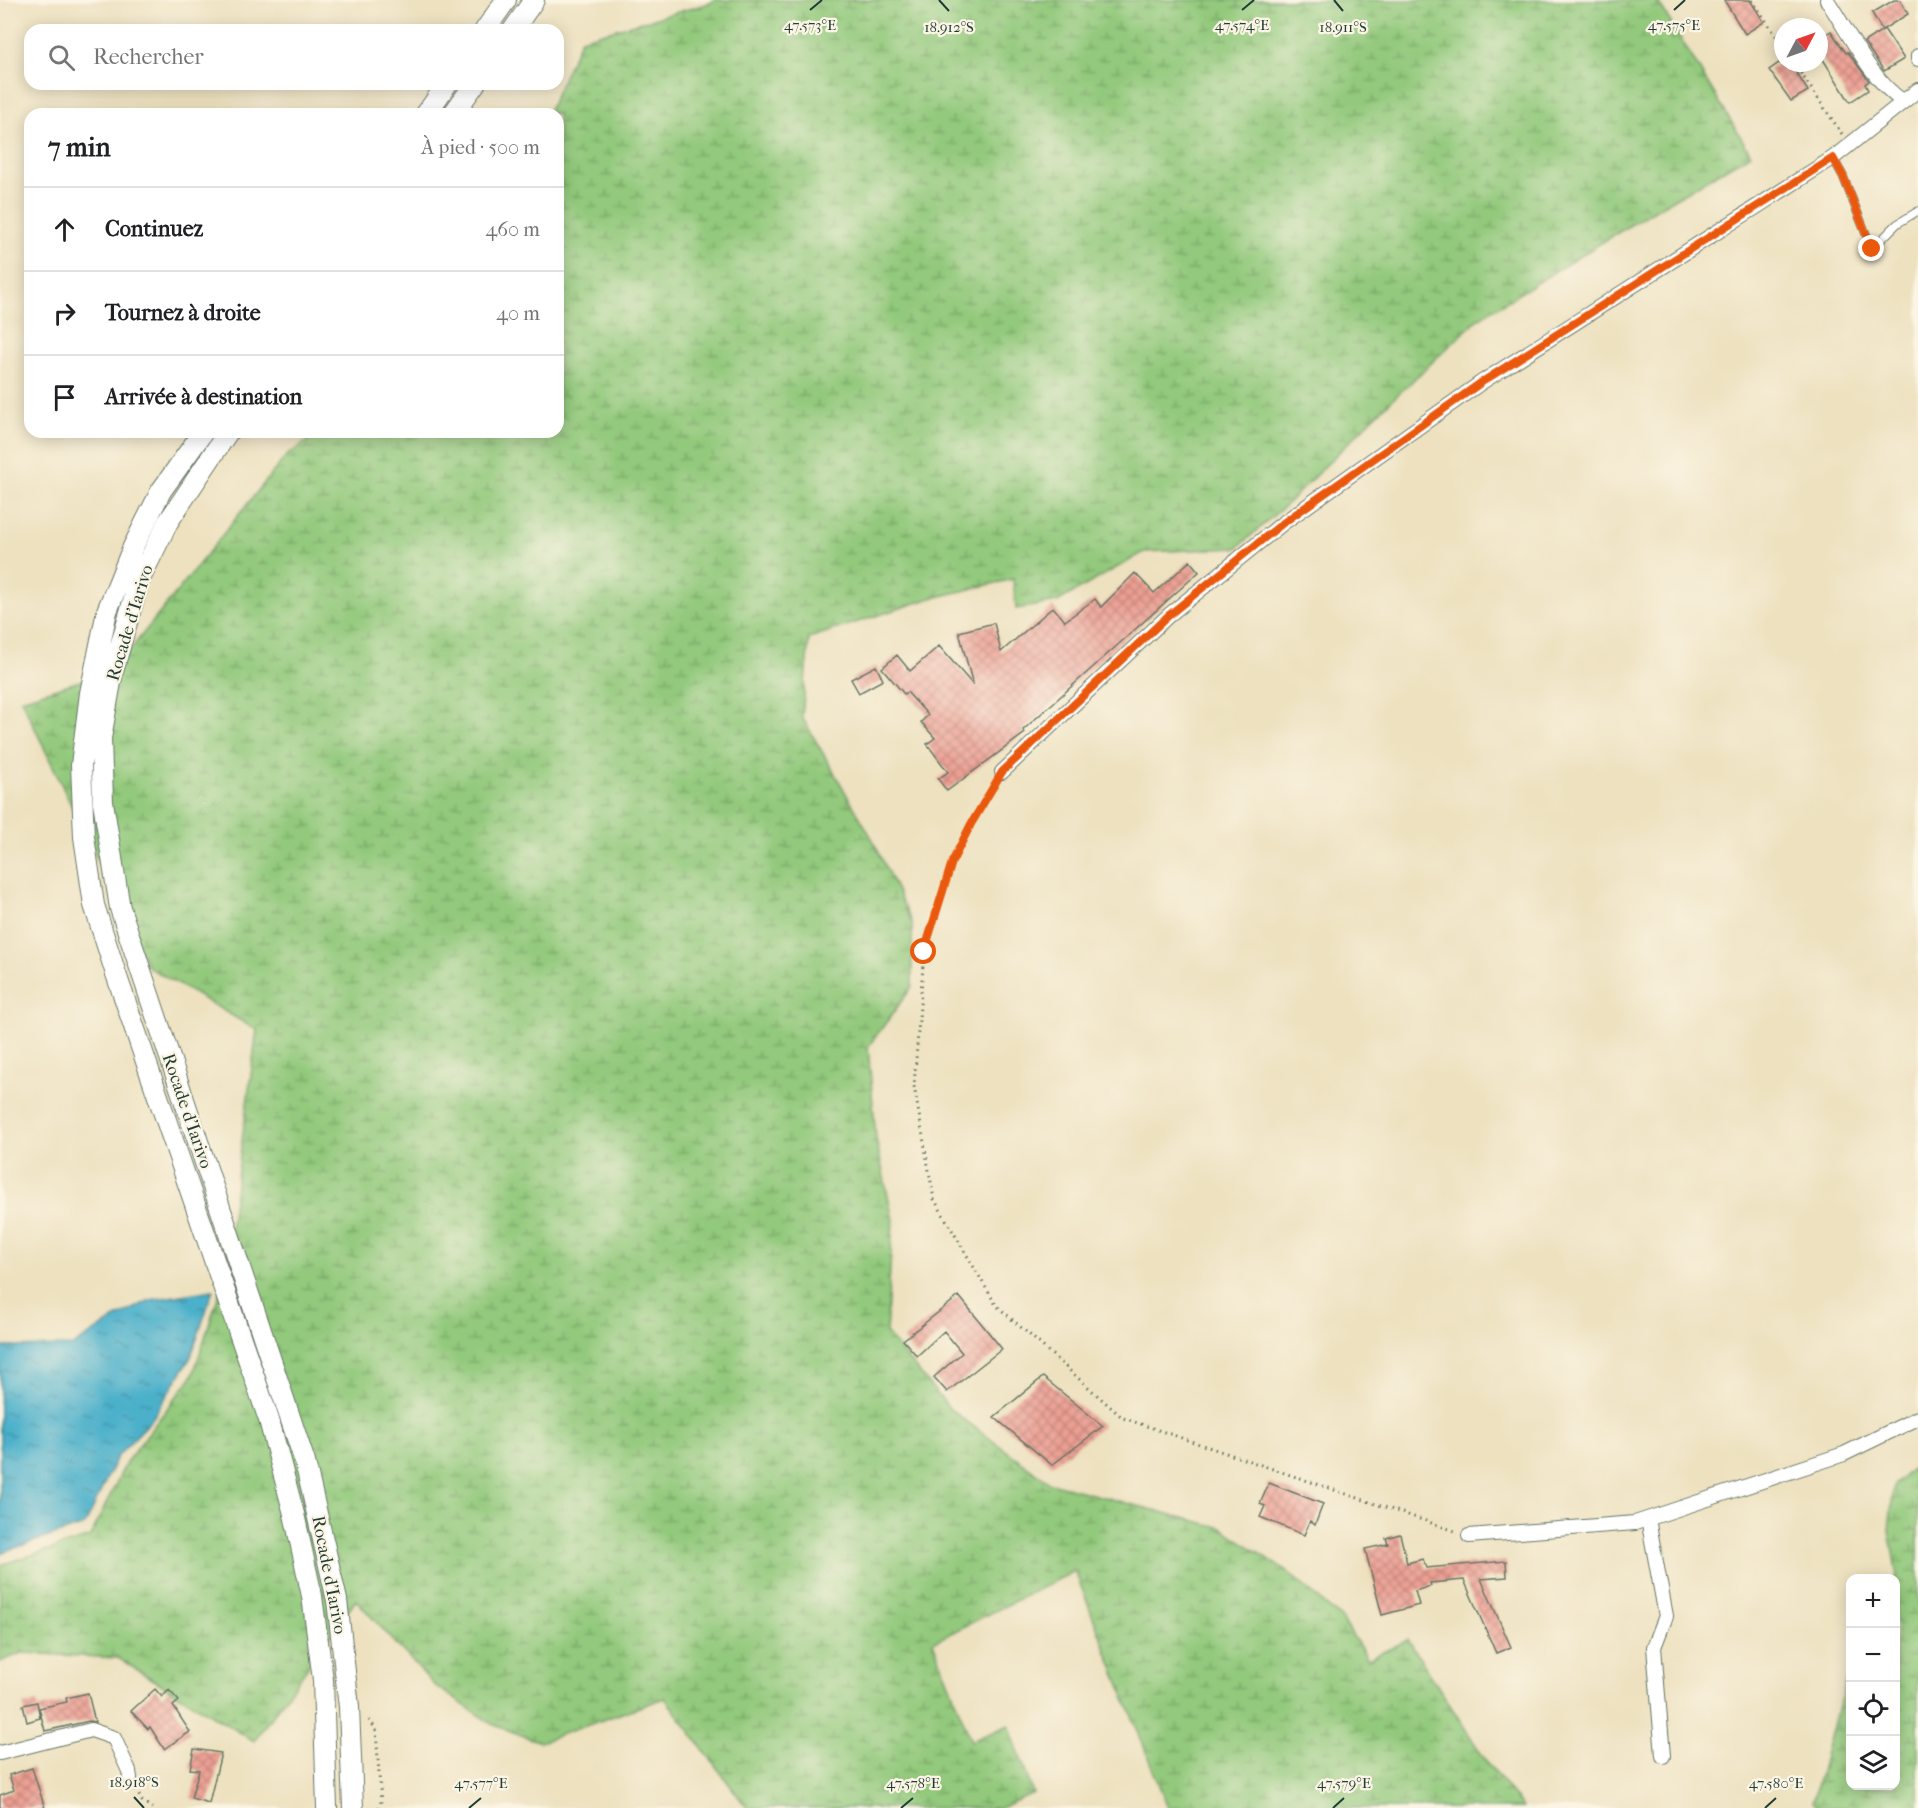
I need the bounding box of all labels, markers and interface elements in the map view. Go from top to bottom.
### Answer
text: 47.573°E [784,16,836,34]
text: 47.574°E [1215,16,1269,34]
text: 47.575°E [1648,16,1700,34]
text: 18.912°S [924,18,974,36]
text: 18.911°S [1319,18,1367,36]
north arrow [1774,18,1828,72]
search box [24,24,564,90]
icon: search [45,41,78,74]
text: Rechercher [93,44,204,70]
text: 7 min [48,132,111,163]
text: À pied · 500 m [421,136,540,159]
icon: ahead [48,213,81,246]
text: Continuez [105,216,203,242]
text: 460 m [485,218,540,241]
route end [1858,235,1884,261]
icon: right [48,297,81,330]
text: Tournez à droite [105,300,261,326]
text: 40 m [496,302,540,325]
icon: arrive [48,381,81,414]
text: Arrivée à destination [105,384,302,410]
street label: Rocade d'Iarivo [102,562,158,684]
route start [910,938,936,964]
street label: Rocade d'Iarivo [158,1051,216,1171]
street label: Rocade d'Iarivo [307,1514,351,1636]
map controls [1846,1574,1900,1790]
button: + [1846,1574,1900,1628]
button: − [1846,1628,1900,1682]
button: locate [1846,1682,1900,1736]
button: layers [1846,1736,1900,1790]
text: 18.918°S [109,1773,159,1791]
text: 47.577°E [454,1774,508,1792]
text: 47.578°E [886,1774,940,1792]
text: 47.579°E [1317,1774,1371,1792]
text: 47.580°E [1749,1774,1803,1792]

